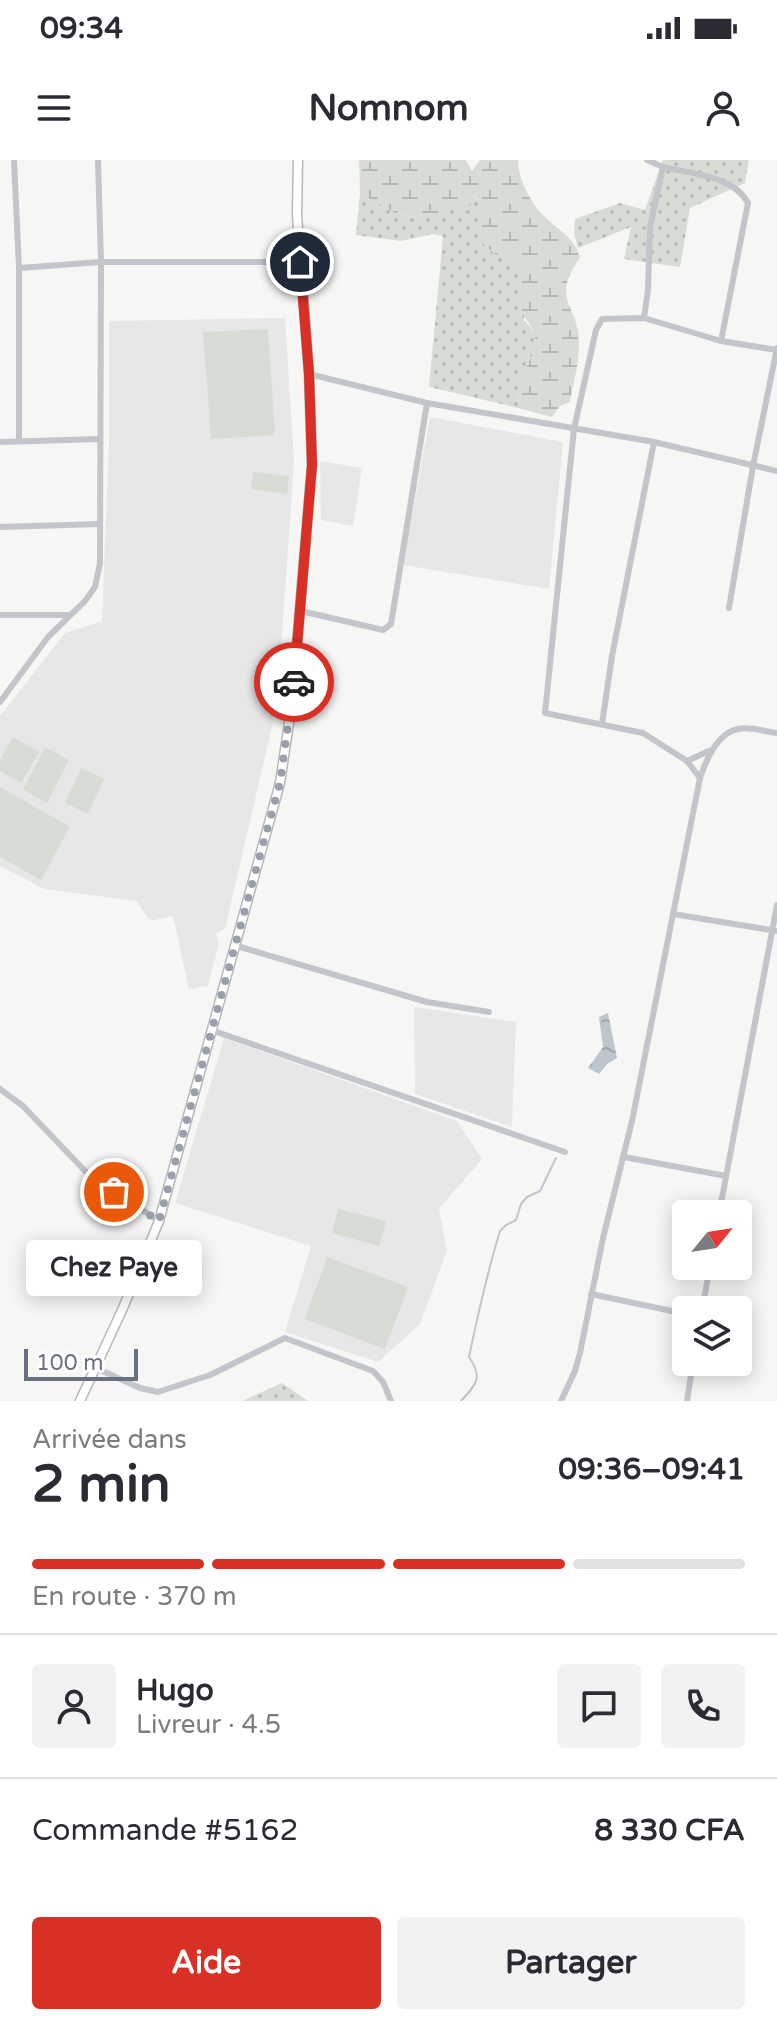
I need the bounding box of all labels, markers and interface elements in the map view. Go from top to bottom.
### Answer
text: 09:34 [40,10,123,47]
icon: menu [32,86,76,130]
icon: person [701,86,745,130]
text: Nomnom [308,87,469,130]
pin [266,228,334,296]
icon: home [278,240,322,284]
courier [254,642,334,722]
icon: car [272,660,316,704]
pin [80,1158,148,1226]
icon: bag [92,1170,136,1214]
north arrow [672,1200,752,1280]
map controls [672,1200,752,1376]
callout: Chez Paye [26,1240,202,1296]
text: Chez Paye [50,1252,178,1283]
button: layers [672,1296,752,1376]
scale bar [24,1345,138,1381]
text: 100 m [36,1350,103,1376]
text: Arrivée dans [32,1424,187,1455]
text: 09:36–09:41 [558,1451,745,1488]
text: 2 min [32,1453,171,1516]
text: En route · 370 m [32,1581,237,1612]
button: person [32,1664,116,1748]
button: chat [557,1664,641,1748]
button: phone [661,1664,745,1748]
text: Hugo [136,1672,214,1709]
text: Livreur · 4.5 [136,1709,281,1740]
text: Commande #5162 [32,1812,298,1849]
text: 8 330 CFA [594,1812,745,1849]
button: Aide [32,1917,381,2009]
button: Partager [397,1917,745,2009]

